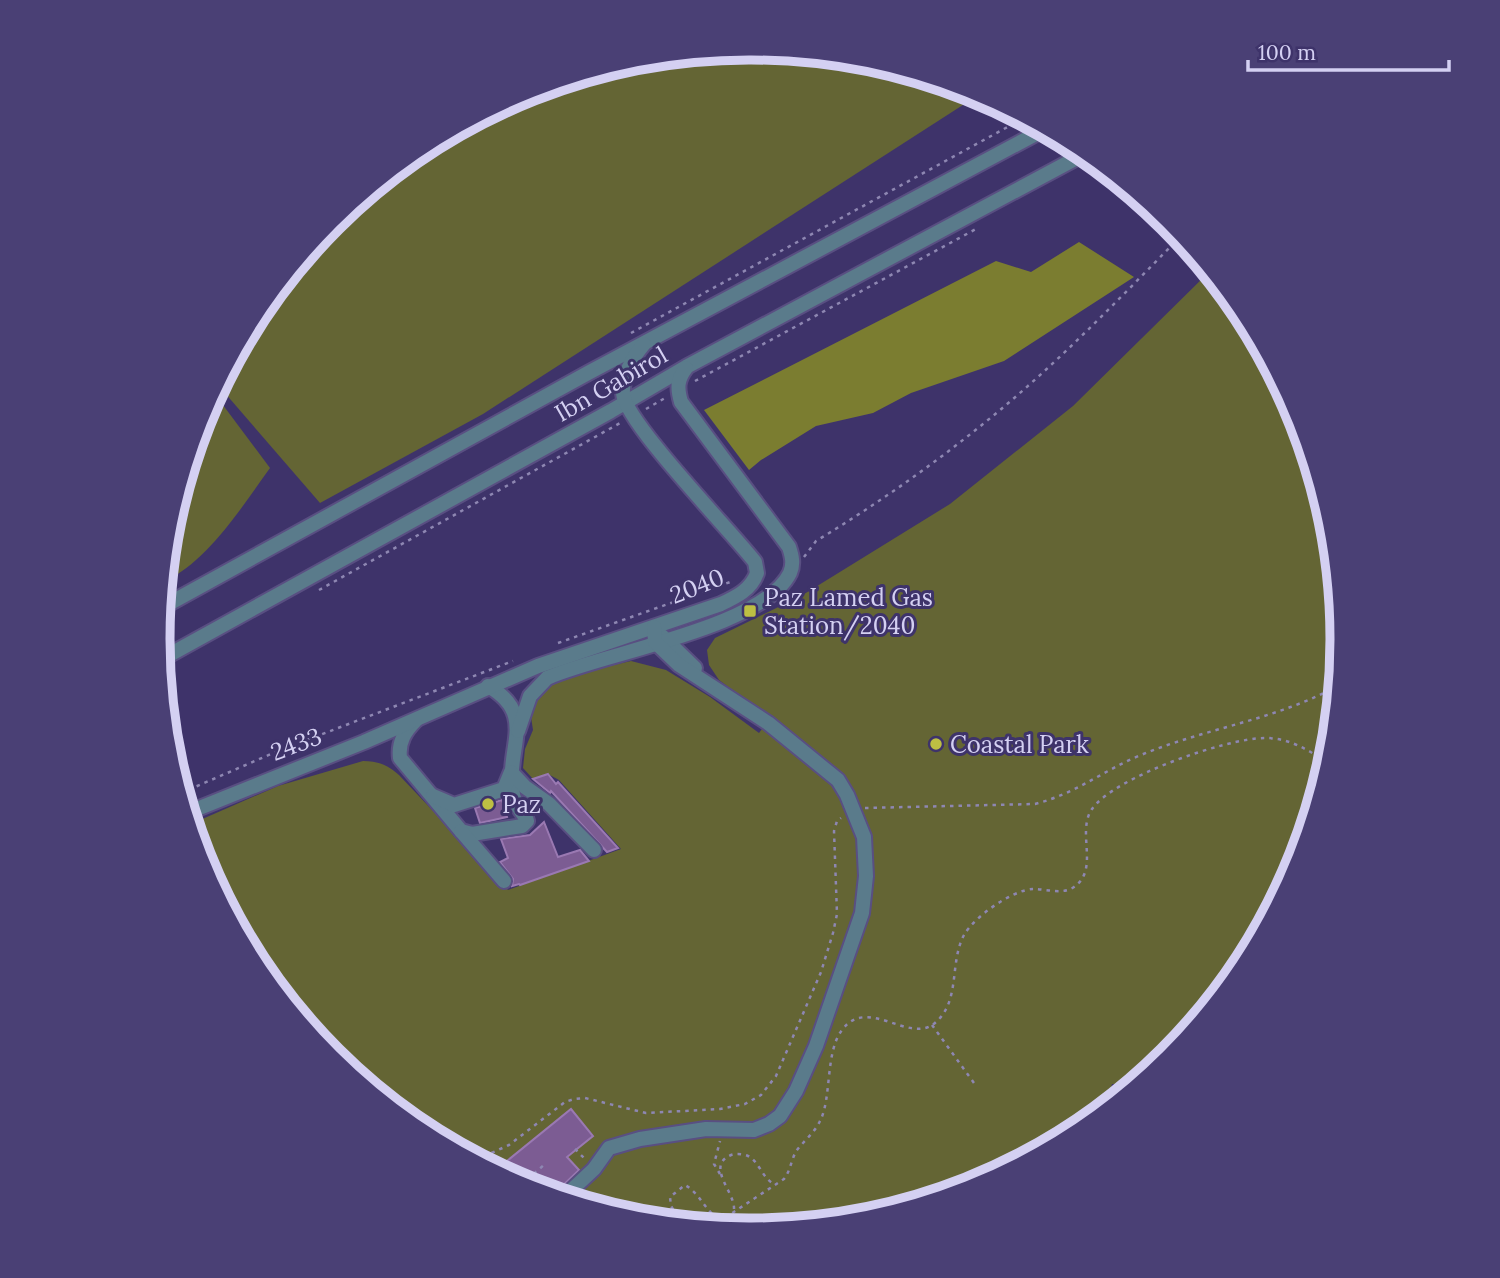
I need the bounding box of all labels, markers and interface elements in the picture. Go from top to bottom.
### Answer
scale bar [1248,28,1449,72]
text: 100 m [1258,39,1316,66]
street label: Ibn Gabirol [549,339,673,429]
street label: 2040 [665,561,729,611]
place label: Paz Lamed Gas Station/2040 [764,582,933,641]
marker: Paz Lamed Gas Station/2040 [742,603,758,619]
street label: 2433 [266,720,326,768]
place label: Coastal Park [950,729,1089,760]
marker: Coastal Park [928,736,944,752]
place label: Paz [502,789,541,820]
marker: Paz [480,796,496,812]

